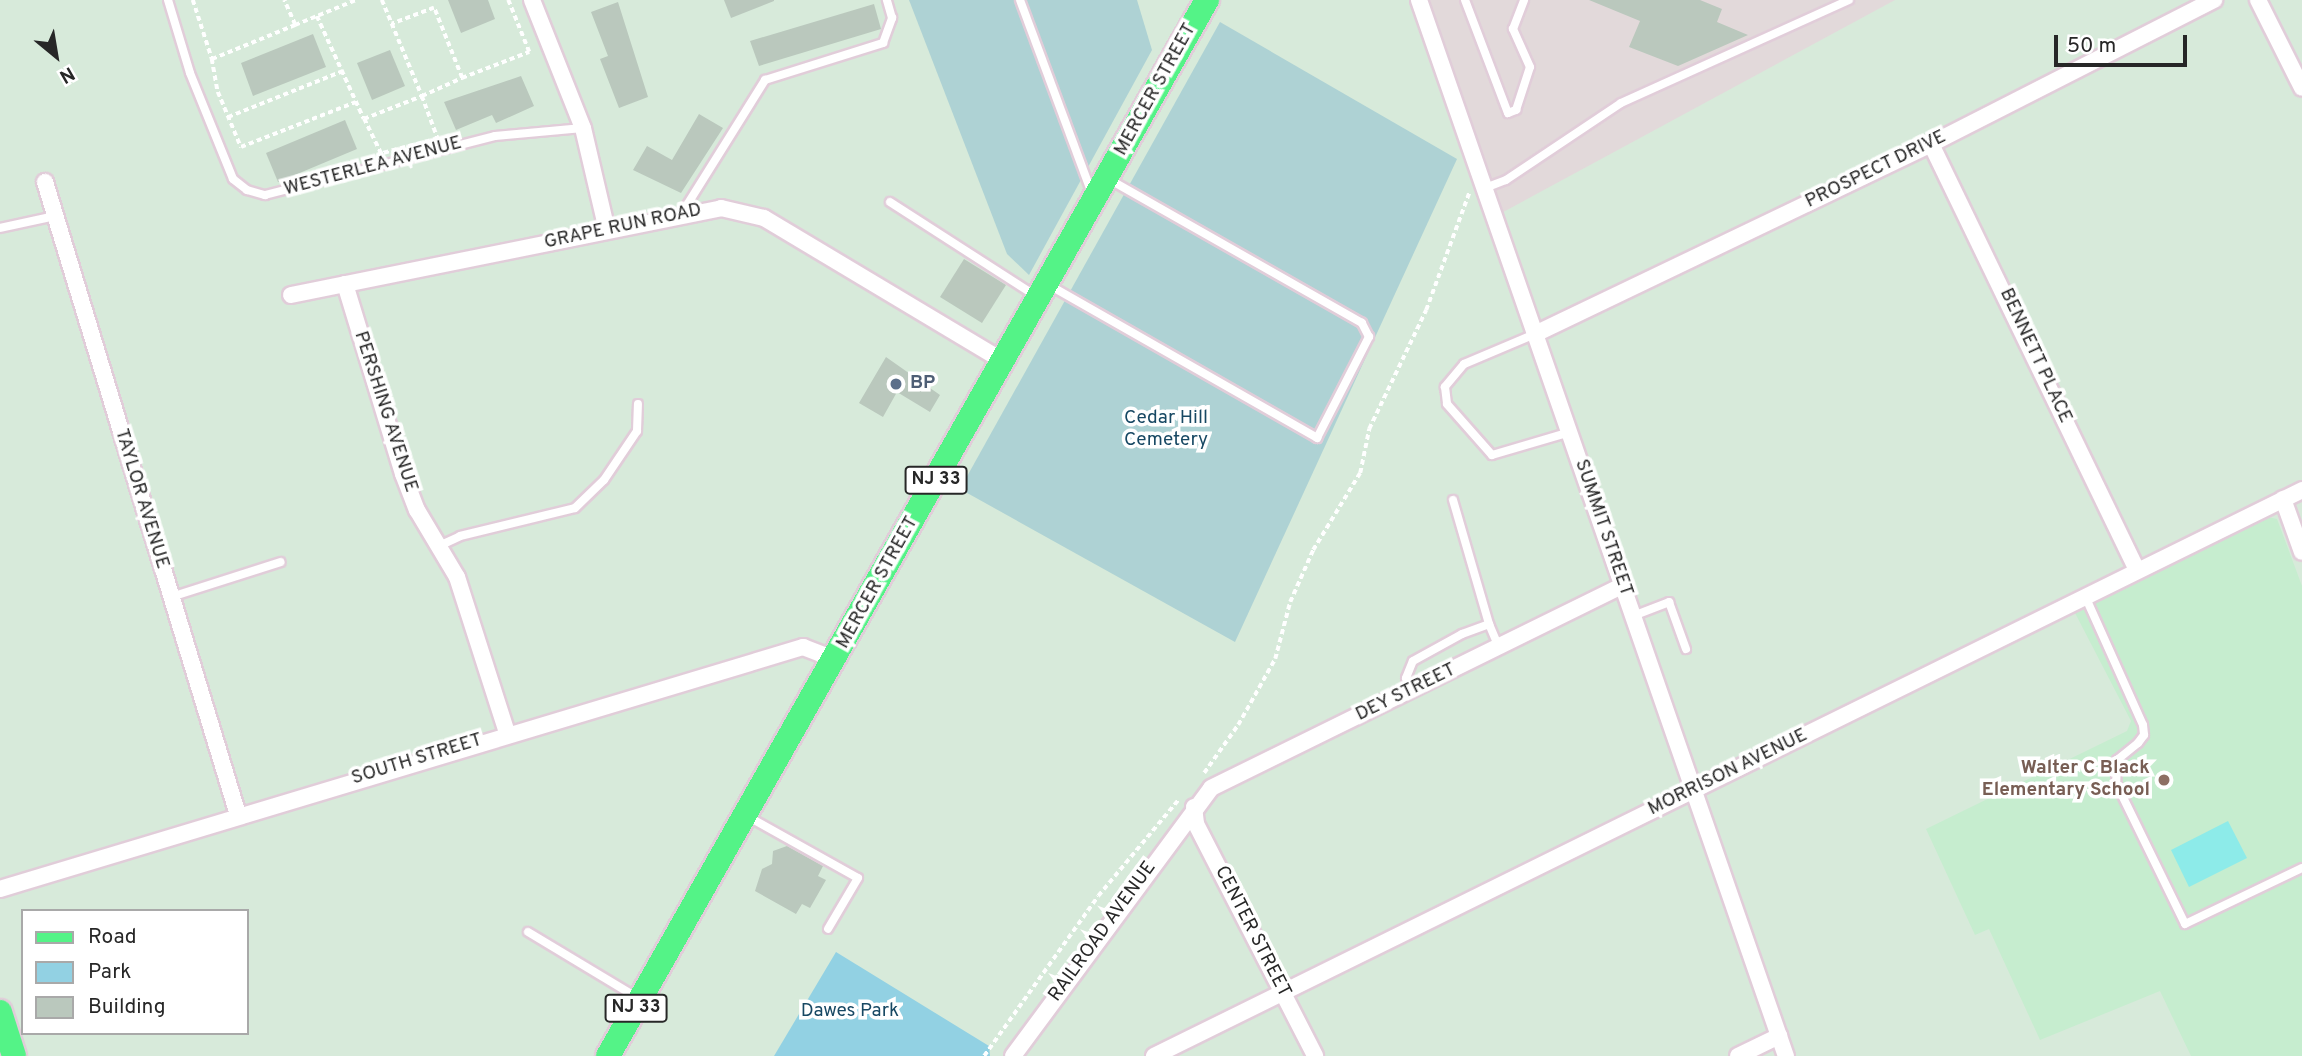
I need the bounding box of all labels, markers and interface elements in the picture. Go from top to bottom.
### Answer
street label: MERCER STREET [1110,20,1202,160]
north arrow [21,21,91,91]
scale bar [2057,21,2190,65]
text: 50 m [2067,33,2116,60]
text: N [55,60,78,88]
street label: PROSPECT DRIVE [1802,126,1950,214]
street label: WESTERLEA AVENUE [281,132,465,202]
street label: GRAPE RUN ROAD [542,199,704,255]
street label: BENNETT PLACE [1994,285,2076,427]
street label: PERSHING AVENUE [348,328,422,496]
place label: BP [910,373,935,395]
marker: BP [888,376,904,392]
park label: Cedar Hill Cemetery [1124,408,1208,452]
street label: TAYLOR AVENUE [109,426,173,572]
street label: SUMMIT STREET [1569,456,1637,600]
road number: NJ 33 [904,466,968,494]
street label: MERCER STREET [832,513,924,653]
street label: DEY STREET [1352,659,1460,727]
street label: MORRISON AVENUE [1644,724,1812,822]
street label: SOUTH STREET [349,729,485,791]
place label: Walter C Black Elementary School [1982,758,2150,802]
marker: Walter C Black Elementary School [2156,772,2172,788]
street label: RAILROAD AVENUE [1044,857,1162,1007]
street label: CENTER STREET [1209,862,1295,1002]
legend [21,909,248,1035]
text: Road [88,924,137,951]
text: Park [88,959,131,986]
road number: NJ 33 [604,993,668,1023]
text: Building [88,994,166,1021]
park label: Dawes Park [801,1001,899,1023]

